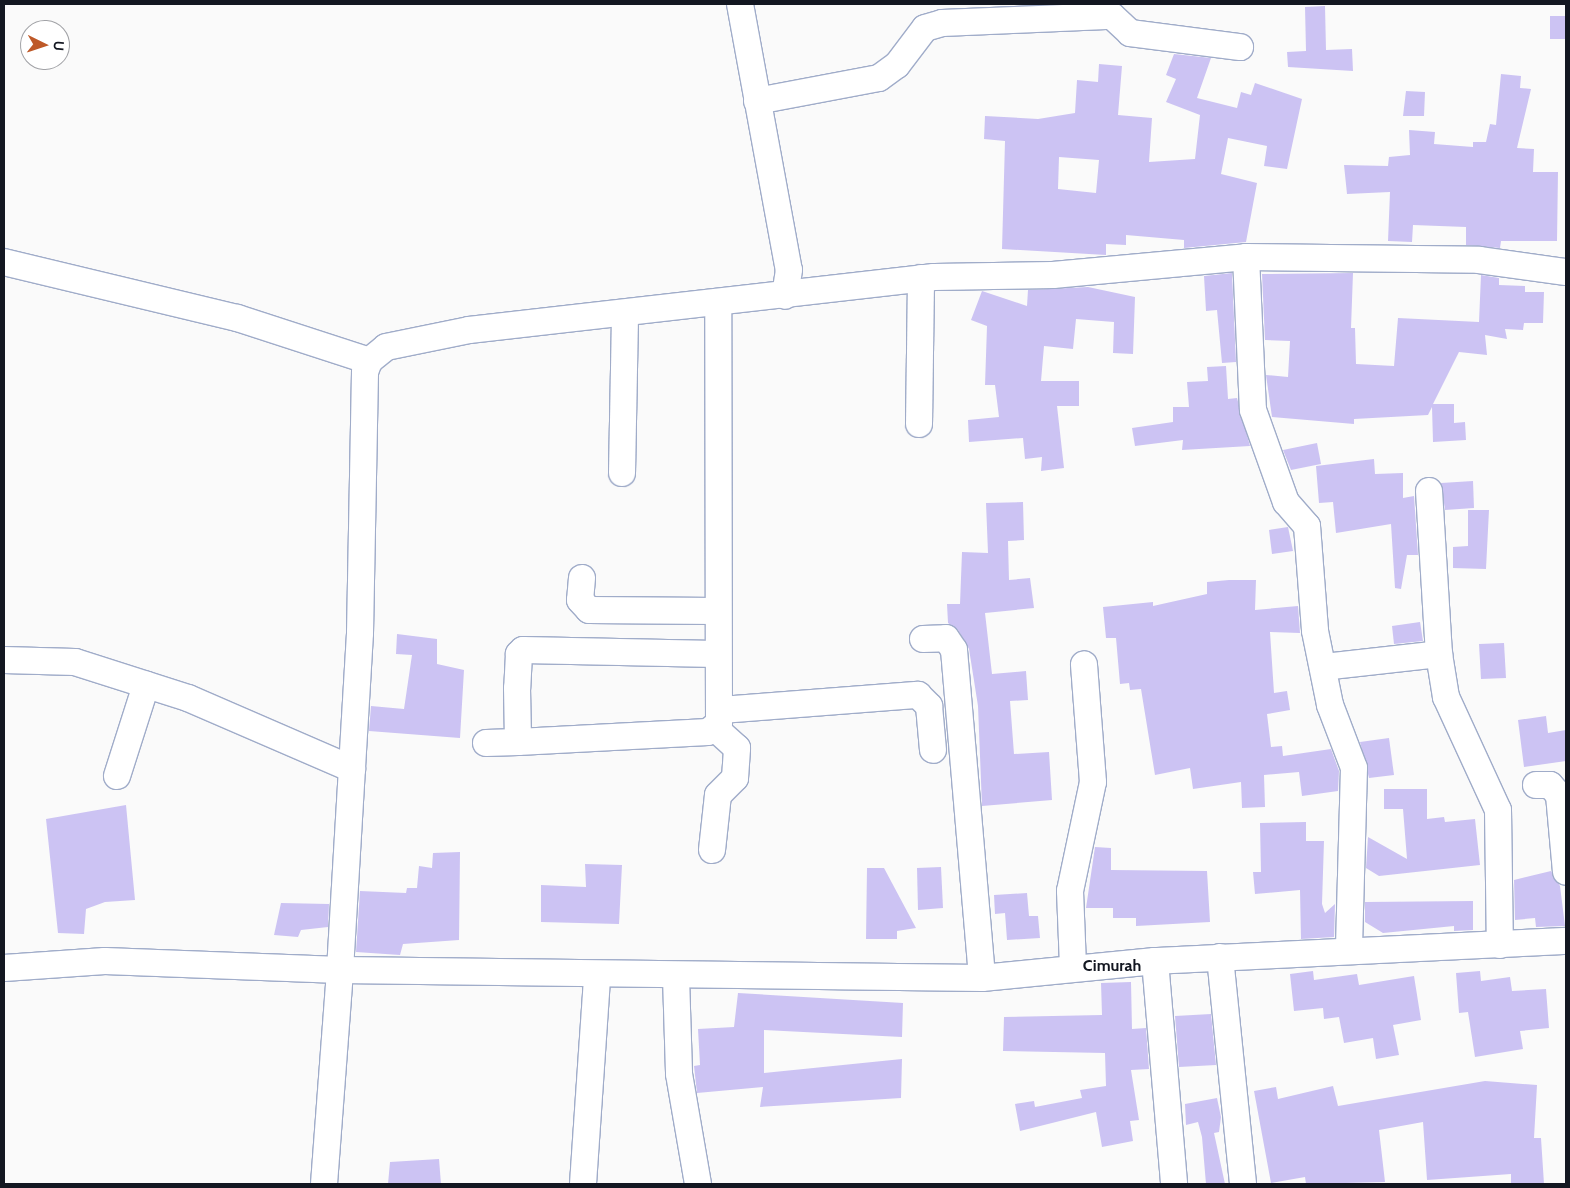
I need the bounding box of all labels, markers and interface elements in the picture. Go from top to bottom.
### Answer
north arrow [20,20,70,70]
text: U [50,40,68,52]
district label: Cimurah [1083,956,1141,976]

